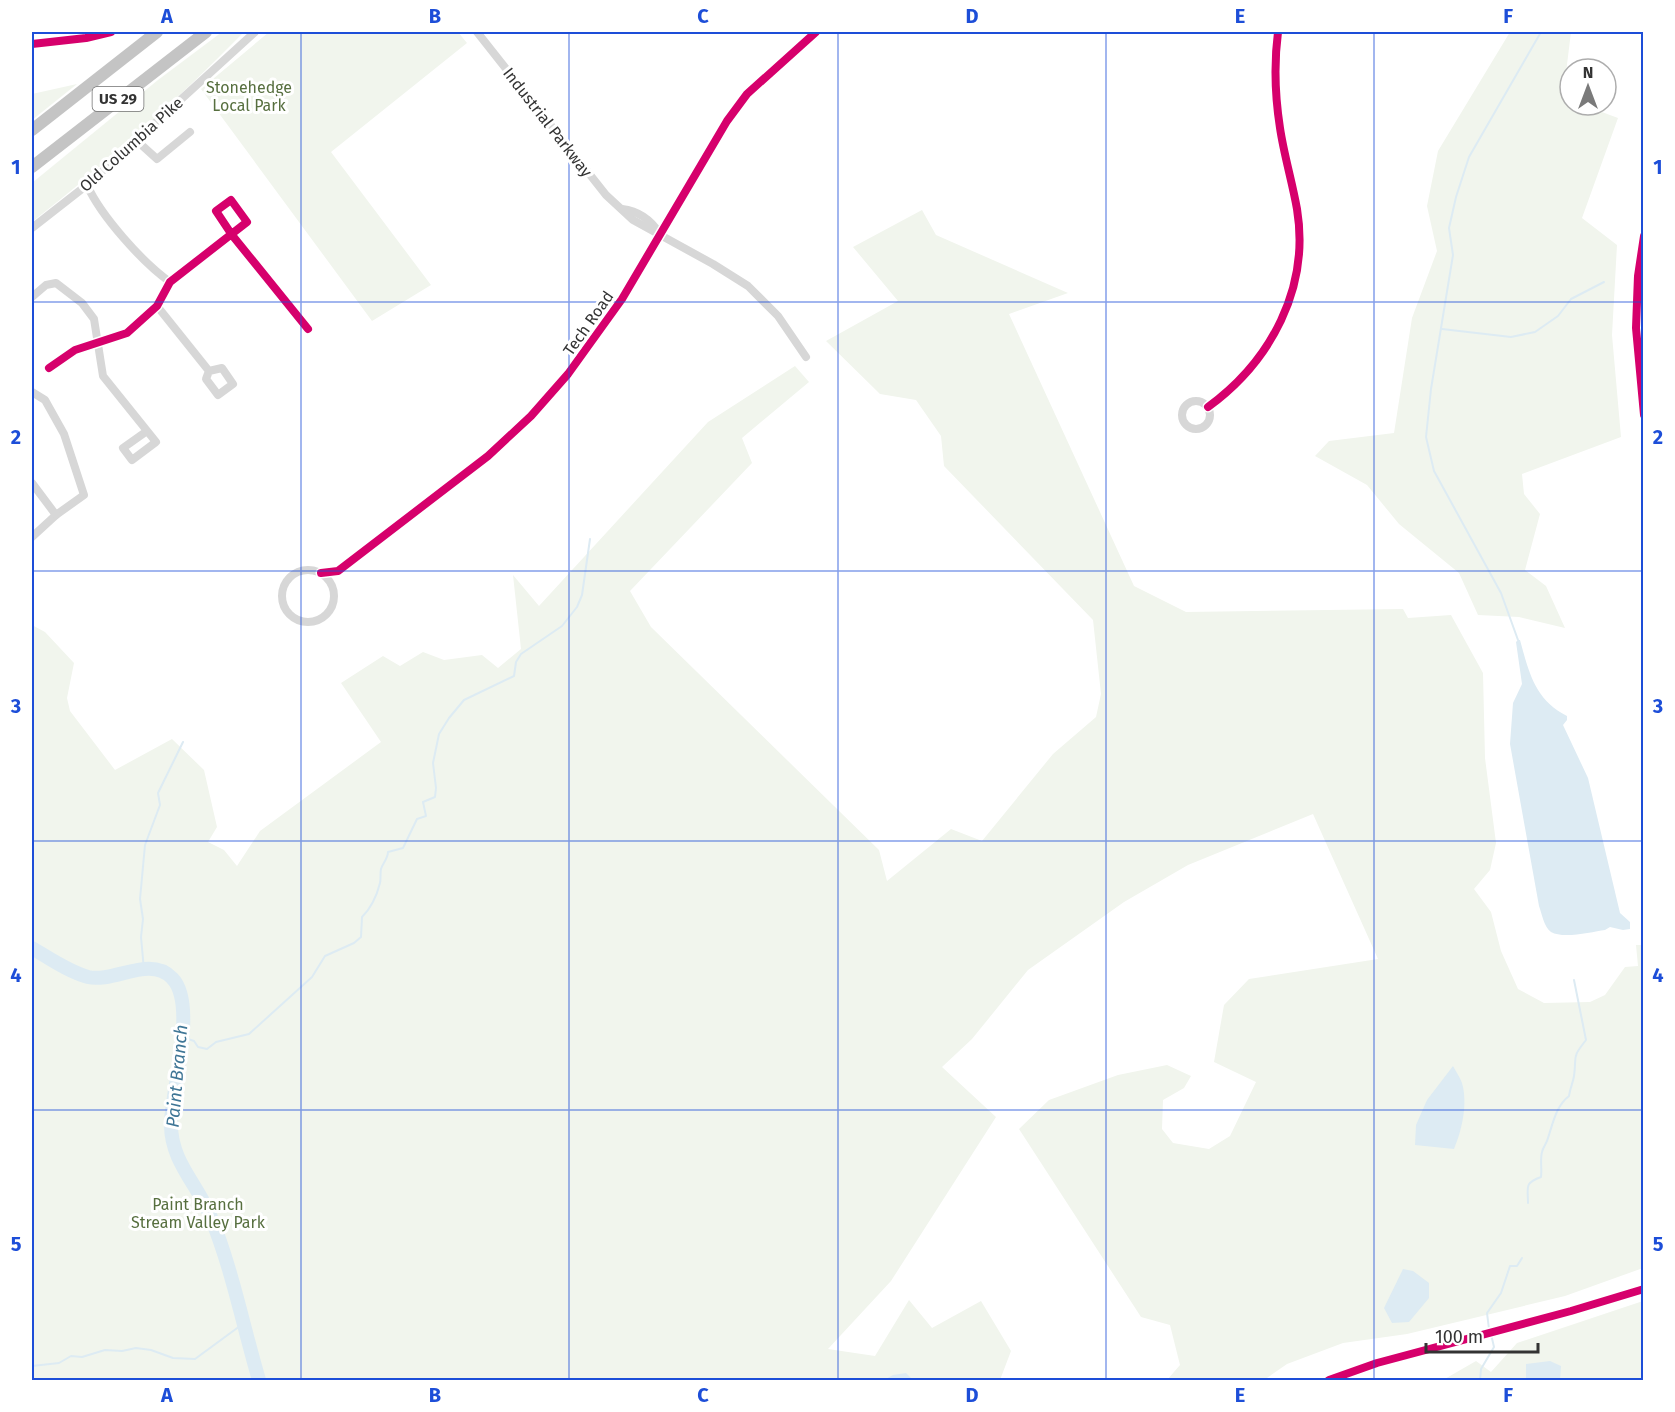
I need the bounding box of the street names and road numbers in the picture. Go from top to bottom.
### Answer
street label: Industrial Parkway [499,64,596,181]
road number: US 29 [92,87,144,111]
street label: Old Columbia Pike [76,93,187,196]
street label: Tech Road [559,287,617,359]

